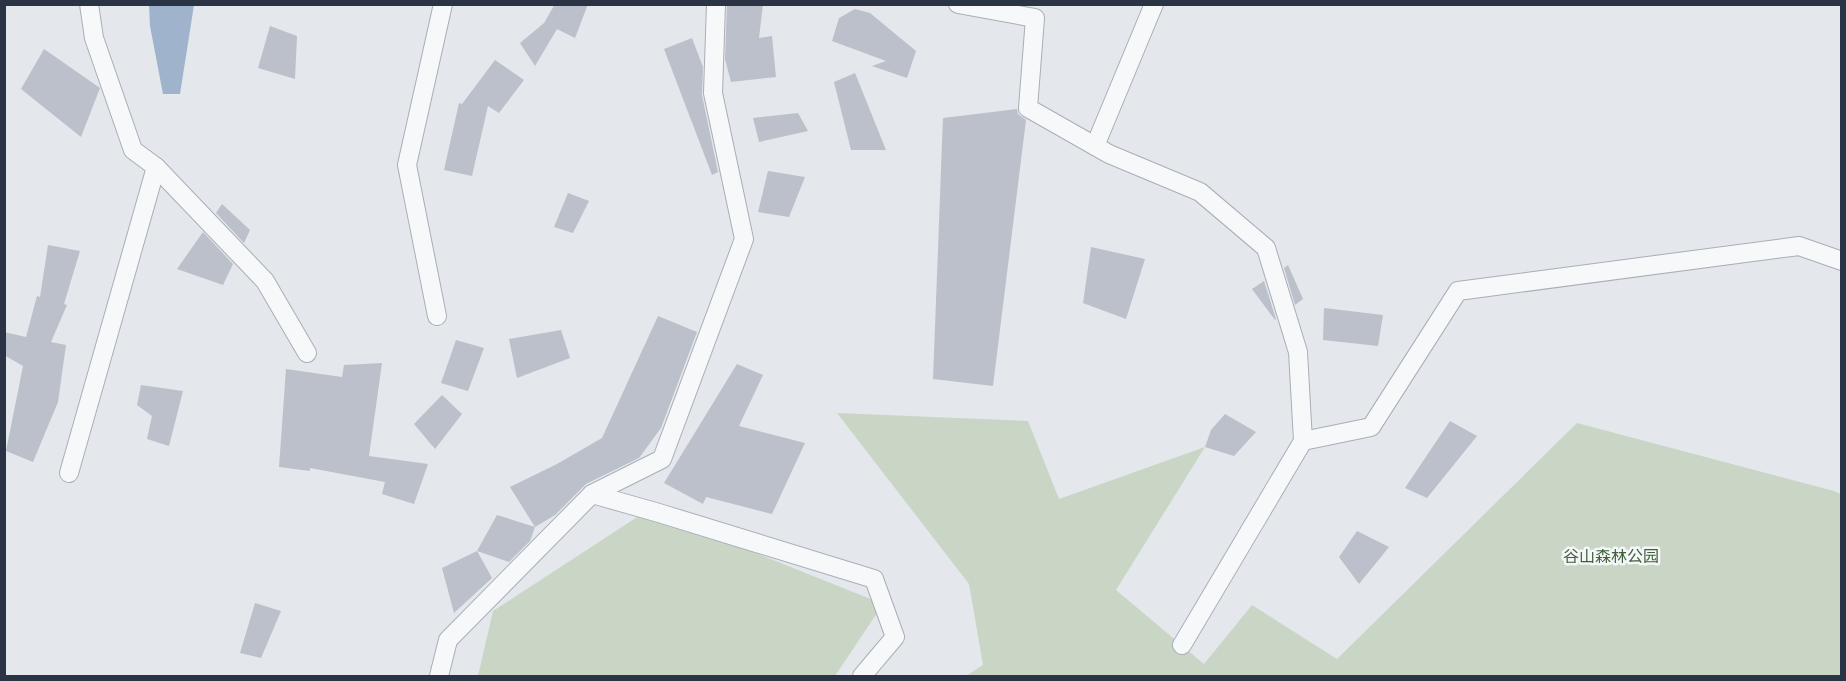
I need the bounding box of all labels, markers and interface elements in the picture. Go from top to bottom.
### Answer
park label: 谷山森林公园 [1563,546,1659,568]

